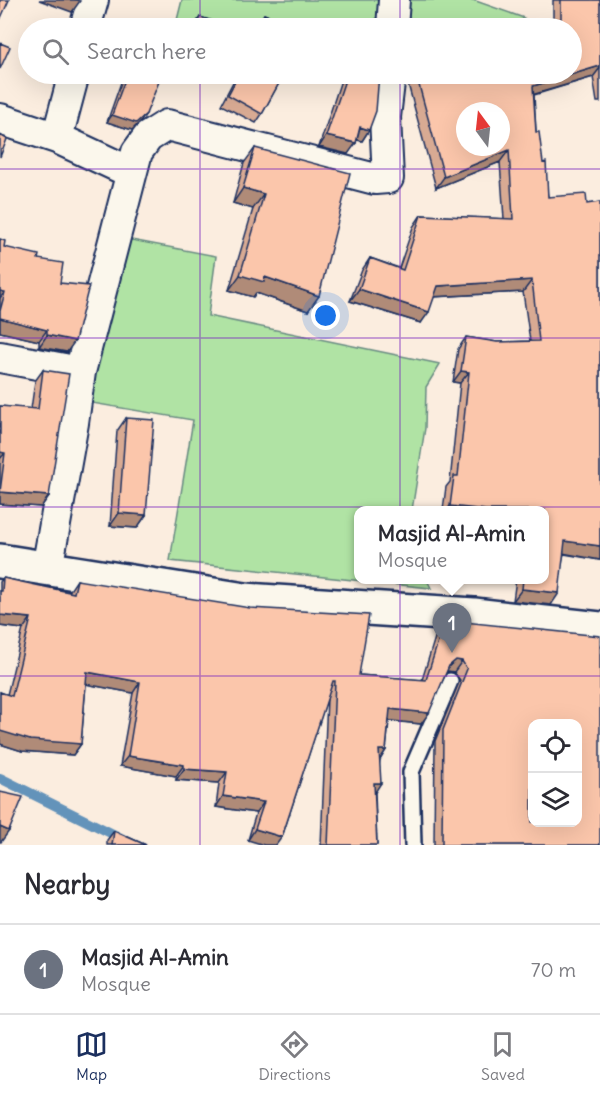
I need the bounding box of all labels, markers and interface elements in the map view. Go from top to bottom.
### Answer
search box [18,18,582,84]
icon: search [39,35,72,68]
text: Search here [87,37,206,65]
north arrow [456,102,510,156]
your location [311,301,340,330]
popup [354,506,549,584]
text: Masjid Al-Amin [378,519,525,547]
text: Mosque [378,547,447,572]
pin: 1 [432,604,472,653]
map controls [528,719,582,827]
button: locate [528,719,582,773]
button: layers [528,773,582,827]
text: Nearby [24,868,110,901]
text: Masjid Al-Amin [81,943,229,971]
text: 1 [40,957,47,982]
text: 70 m [531,957,576,982]
text: Mosque [81,971,151,996]
tab: Map [75,1028,108,1084]
tab: Directions [258,1028,331,1084]
tab: Saved [481,1028,525,1084]

